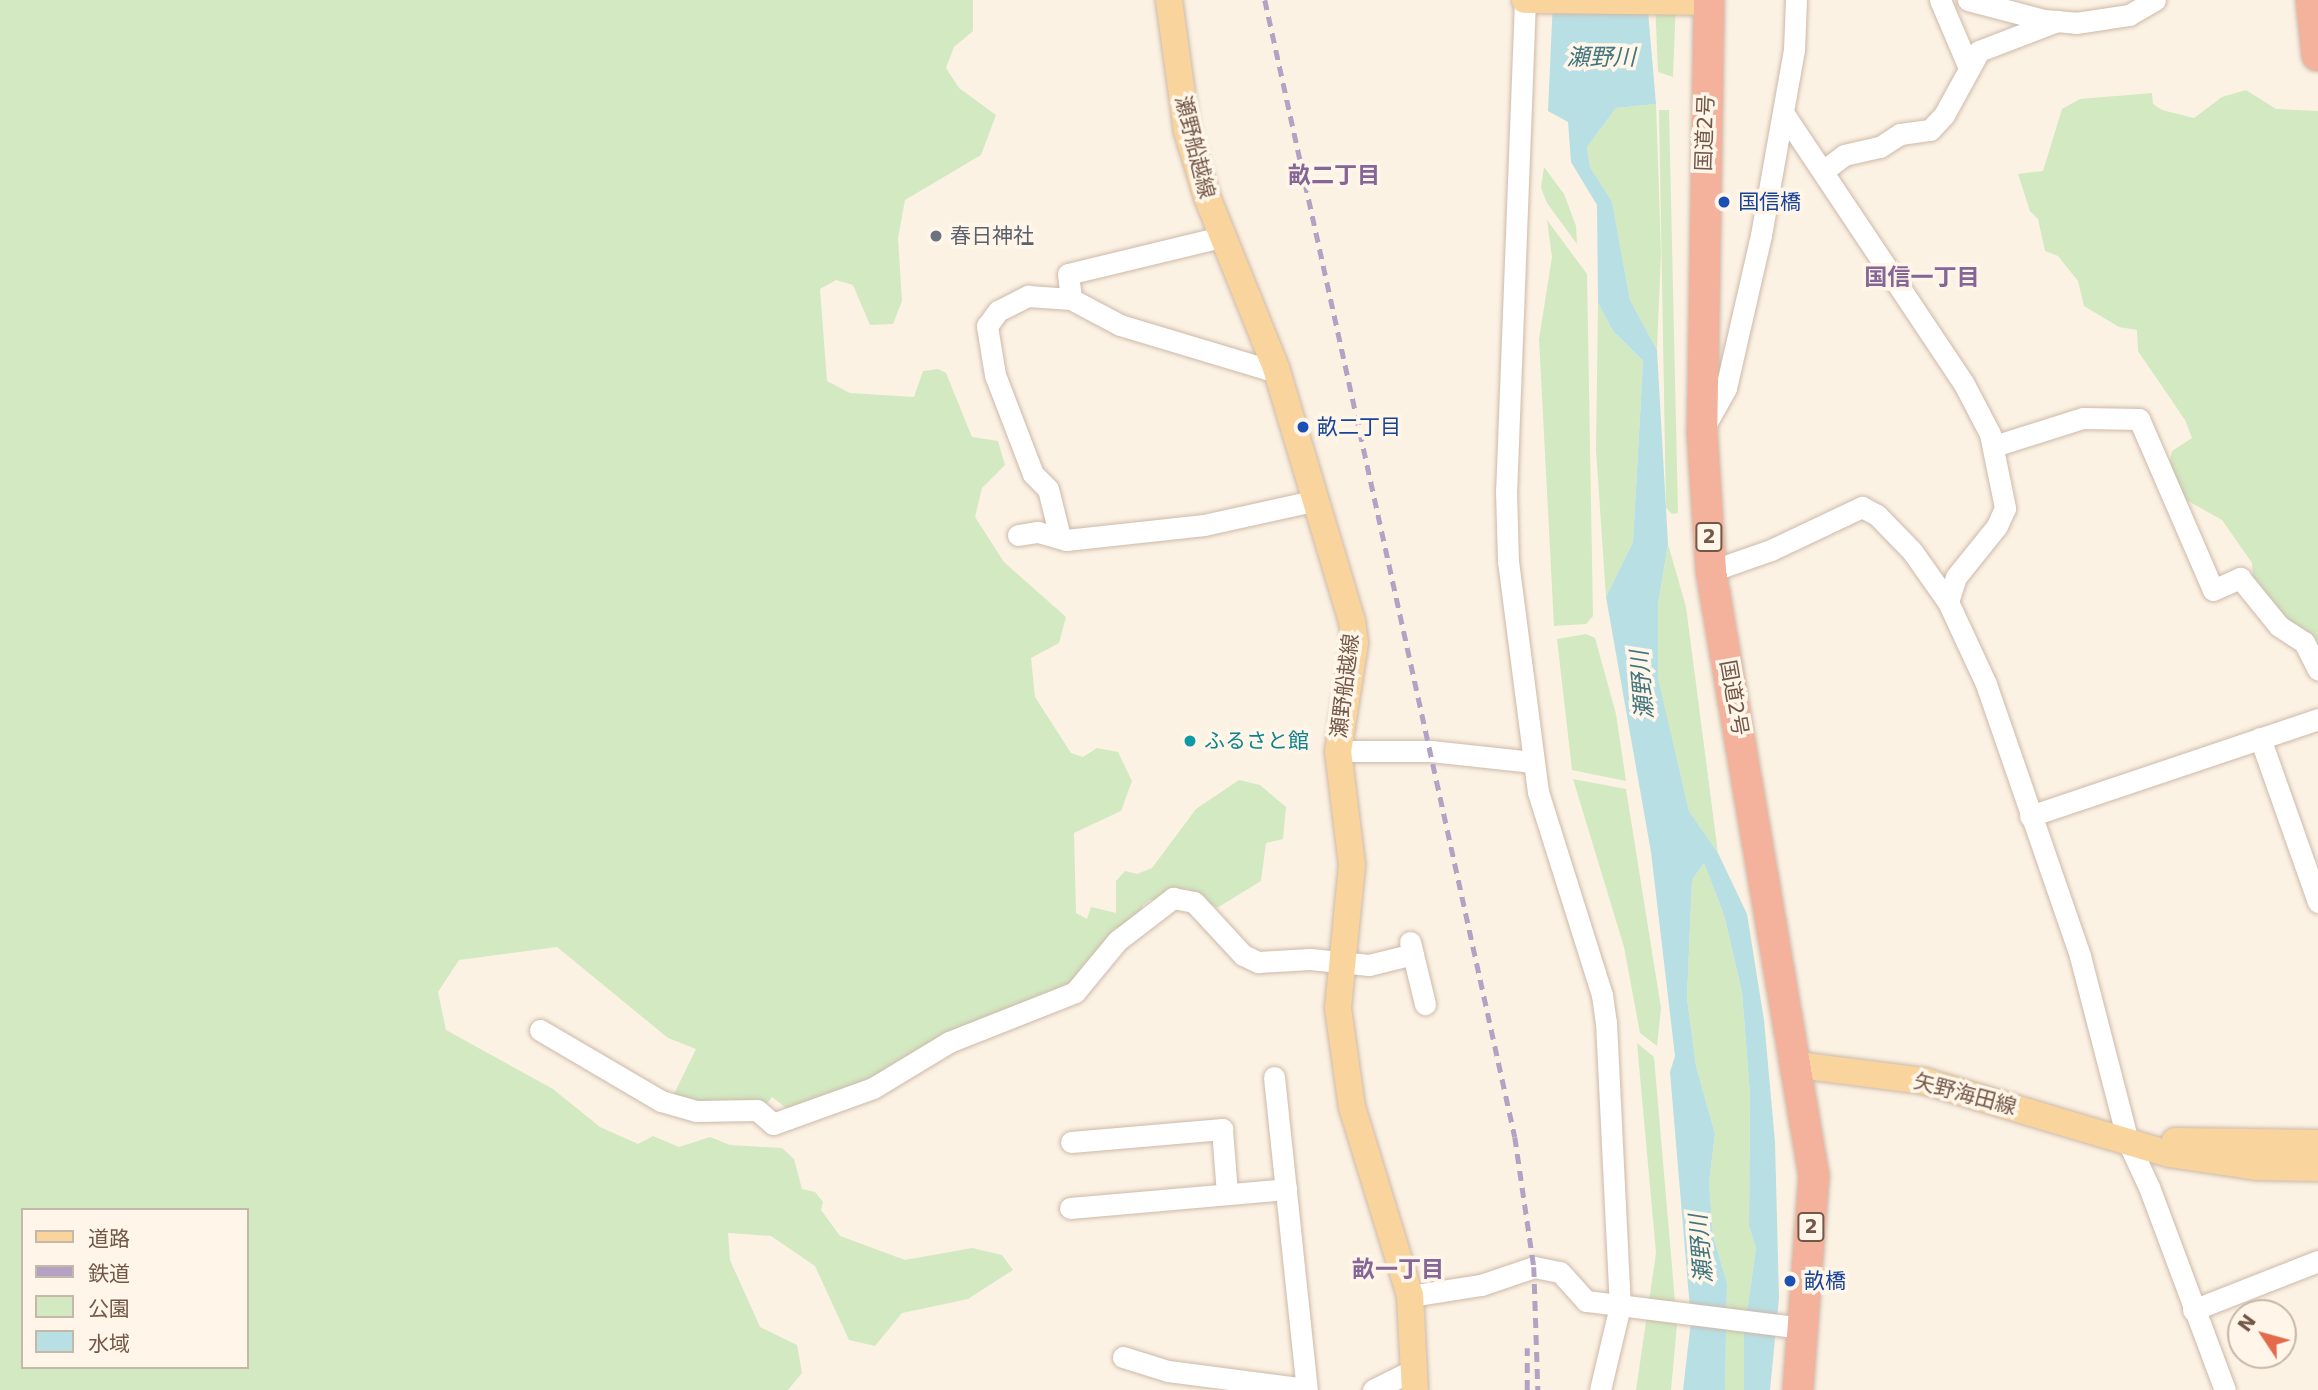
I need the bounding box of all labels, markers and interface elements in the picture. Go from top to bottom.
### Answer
water label: 瀬野川 [1567,43,1635,71]
street label: 瀬野船越線 [1170,93,1220,201]
street label: 国道2号 [1691,94,1719,172]
district label: 畝二丁目 [1288,161,1380,189]
place label: 国信橋 [1738,189,1801,215]
marker: 国信橋 [1716,194,1732,210]
place label: 春日神社 [950,223,1034,249]
marker: 春日神社 [928,228,944,244]
district label: 国信一丁目 [1865,263,1979,291]
place label: 畝二丁目 [1317,414,1401,440]
marker: 畝二丁目 [1295,419,1311,435]
road number: 2 [1695,522,1723,552]
street label: 瀬野船越線 [1326,632,1364,740]
water label: 瀬野川 [1625,649,1659,721]
street label: 国道2号 [1715,658,1753,738]
place label: ふるさと館 [1204,728,1309,754]
marker: ふるさと館 [1182,733,1198,749]
street label: 矢野海田線 [1911,1068,2019,1120]
legend [21,1208,248,1369]
road number: 2 [1797,1212,1825,1242]
water label: 瀬野川 [1684,1213,1718,1285]
text: 道路 [88,1227,130,1251]
district label: 畝一丁目 [1352,1255,1444,1283]
text: 鉄道 [88,1262,130,1286]
place label: 畝橋 [1804,1268,1846,1294]
marker: 畝橋 [1782,1273,1798,1289]
text: 公園 [88,1297,130,1321]
north arrow [2227,1299,2297,1369]
text: N [2233,1310,2260,1336]
text: 水域 [88,1332,130,1356]

